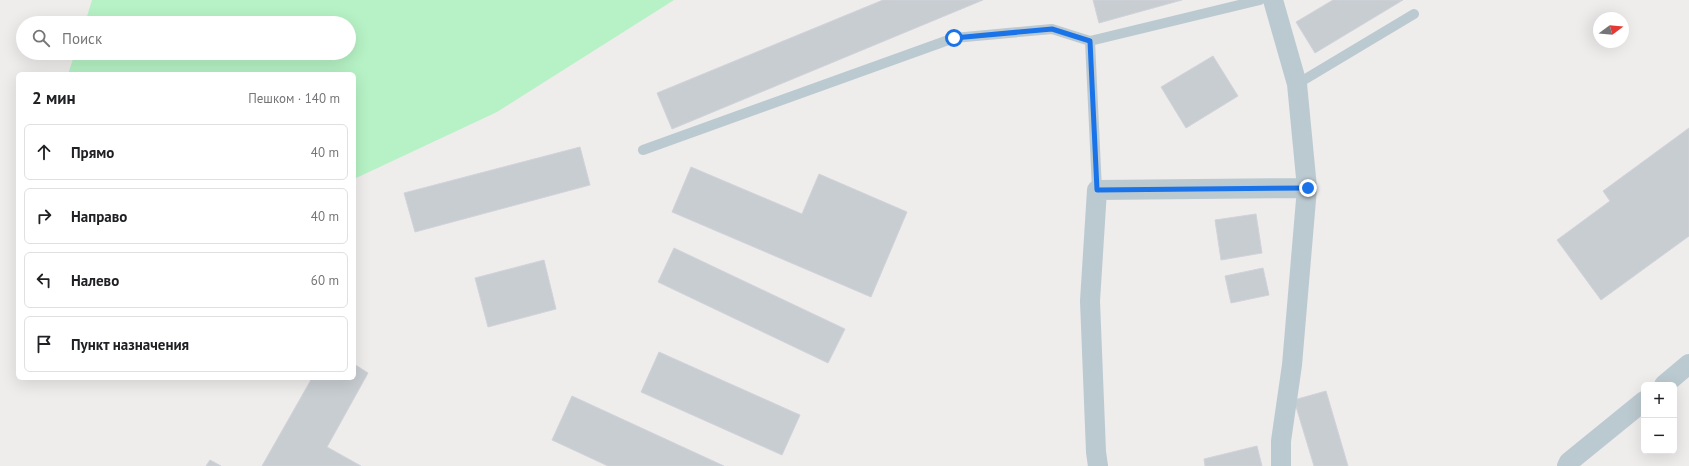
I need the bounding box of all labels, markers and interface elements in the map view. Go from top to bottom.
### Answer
north arrow [1593,12,1629,48]
search box [16,16,356,60]
icon: search [30,27,52,49]
text: Поиск [62,29,102,48]
route start [945,29,963,47]
text: 2 мин [32,87,76,109]
text: Пешком · 140 m [248,90,340,107]
icon: ahead [33,141,55,163]
text: Прямо [71,143,114,162]
text: 40 m [311,144,339,161]
route end [1299,179,1317,197]
icon: right [33,205,55,227]
text: Направо [71,207,127,226]
text: 40 m [311,208,339,225]
icon: left [33,269,55,291]
text: Налево [71,271,119,290]
text: 60 m [311,272,339,289]
icon: arrive [33,333,55,355]
text: Пункт назначения [71,335,189,354]
map controls [1641,382,1677,454]
button: + [1641,382,1677,418]
button: − [1641,418,1677,454]

